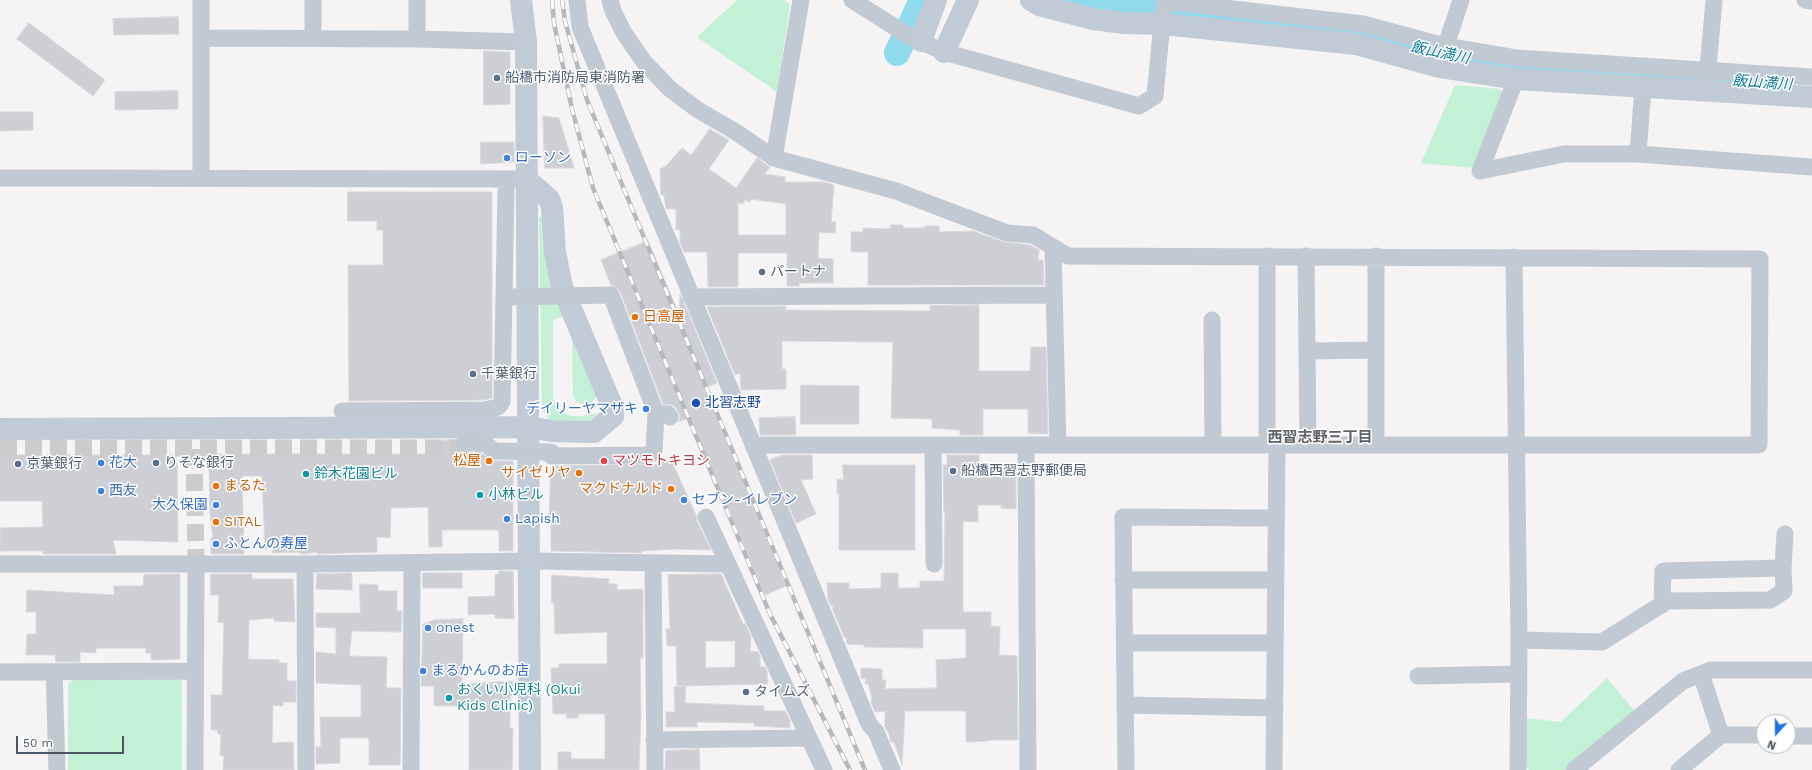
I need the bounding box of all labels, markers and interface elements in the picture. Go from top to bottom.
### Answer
water label: 飯山満川 [1409,38,1471,68]
place label: 船橋市消防局東消防署 [505,70,645,86]
water label: 飯山満川 [1731,72,1793,94]
marker: 船橋市消防局東消防署 [492,73,502,83]
place label: ローソン [515,150,571,166]
marker: ローソン [502,153,512,163]
place label: パートナ [770,264,826,280]
marker: パートナ [757,267,767,277]
place label: 日高屋 [643,309,685,325]
marker: 日高屋 [630,312,640,322]
place label: 千葉銀行 [481,366,537,382]
marker: 千葉銀行 [468,369,478,379]
place label: 北習志野 [705,395,761,411]
marker: 北習志野 [690,397,702,409]
place label: デイリーヤマザキ [526,401,638,417]
marker: デイリーヤマザキ [641,404,651,414]
district label: 西習志野三丁目 [1268,429,1372,447]
place label: 松屋 [453,453,481,469]
place label: マツモトキヨシ [612,453,710,469]
place label: 花大 [109,455,137,471]
place label: りそな銀行 [164,455,234,471]
place label: 京葉銀行 [26,456,82,472]
marker: 松屋 [484,456,494,466]
marker: マツモトキヨシ [599,456,609,466]
marker: 花大 [96,458,106,468]
marker: りそな銀行 [151,458,161,468]
marker: 京葉銀行 [13,459,23,469]
place label: 船橋西習志野郵便局 [961,463,1087,479]
place label: サイゼリヤ [501,465,571,481]
place label: 鈴木花園ビル [314,466,398,482]
marker: 船橋西習志野郵便局 [948,466,958,476]
marker: サイゼリヤ [574,468,584,478]
marker: 鈴木花園ビル [301,469,311,479]
place label: まるた [224,478,266,494]
marker: まるた [211,481,221,491]
place label: マクドナルド [579,481,663,497]
place label: 西友 [109,483,137,499]
marker: マクドナルド [666,484,676,494]
marker: 西友 [96,486,106,496]
place label: 小林ビル [488,487,544,503]
marker: 小林ビル [475,490,485,500]
place label: セブン-イレブン [692,492,797,508]
marker: セブン-イレブン [679,495,689,505]
place label: 大久保園 [152,497,208,513]
marker: 大久保園 [211,500,221,510]
place label: Lapish [515,511,560,527]
place label: SITAL [224,514,262,530]
marker: Lapish [502,514,512,524]
marker: SITAL [211,517,221,527]
place label: ふとんの寿屋 [224,536,308,552]
marker: ふとんの寿屋 [211,539,221,549]
place label: onest [436,620,474,636]
marker: onest [423,623,433,633]
place label: まるかんのお店 [431,663,529,679]
marker: まるかんのお店 [418,666,428,676]
place label: おくい小児科 (Okui Kids Clinic) [457,682,581,714]
place label: タイムズ [754,684,810,700]
marker: タイムズ [741,687,751,697]
marker: おくい小児科 (Okui Kids Clinic) [444,693,454,703]
north arrow [1756,714,1796,754]
scale bar [18,728,126,754]
text: 50 m [23,736,53,750]
text: N [1766,737,1778,752]

